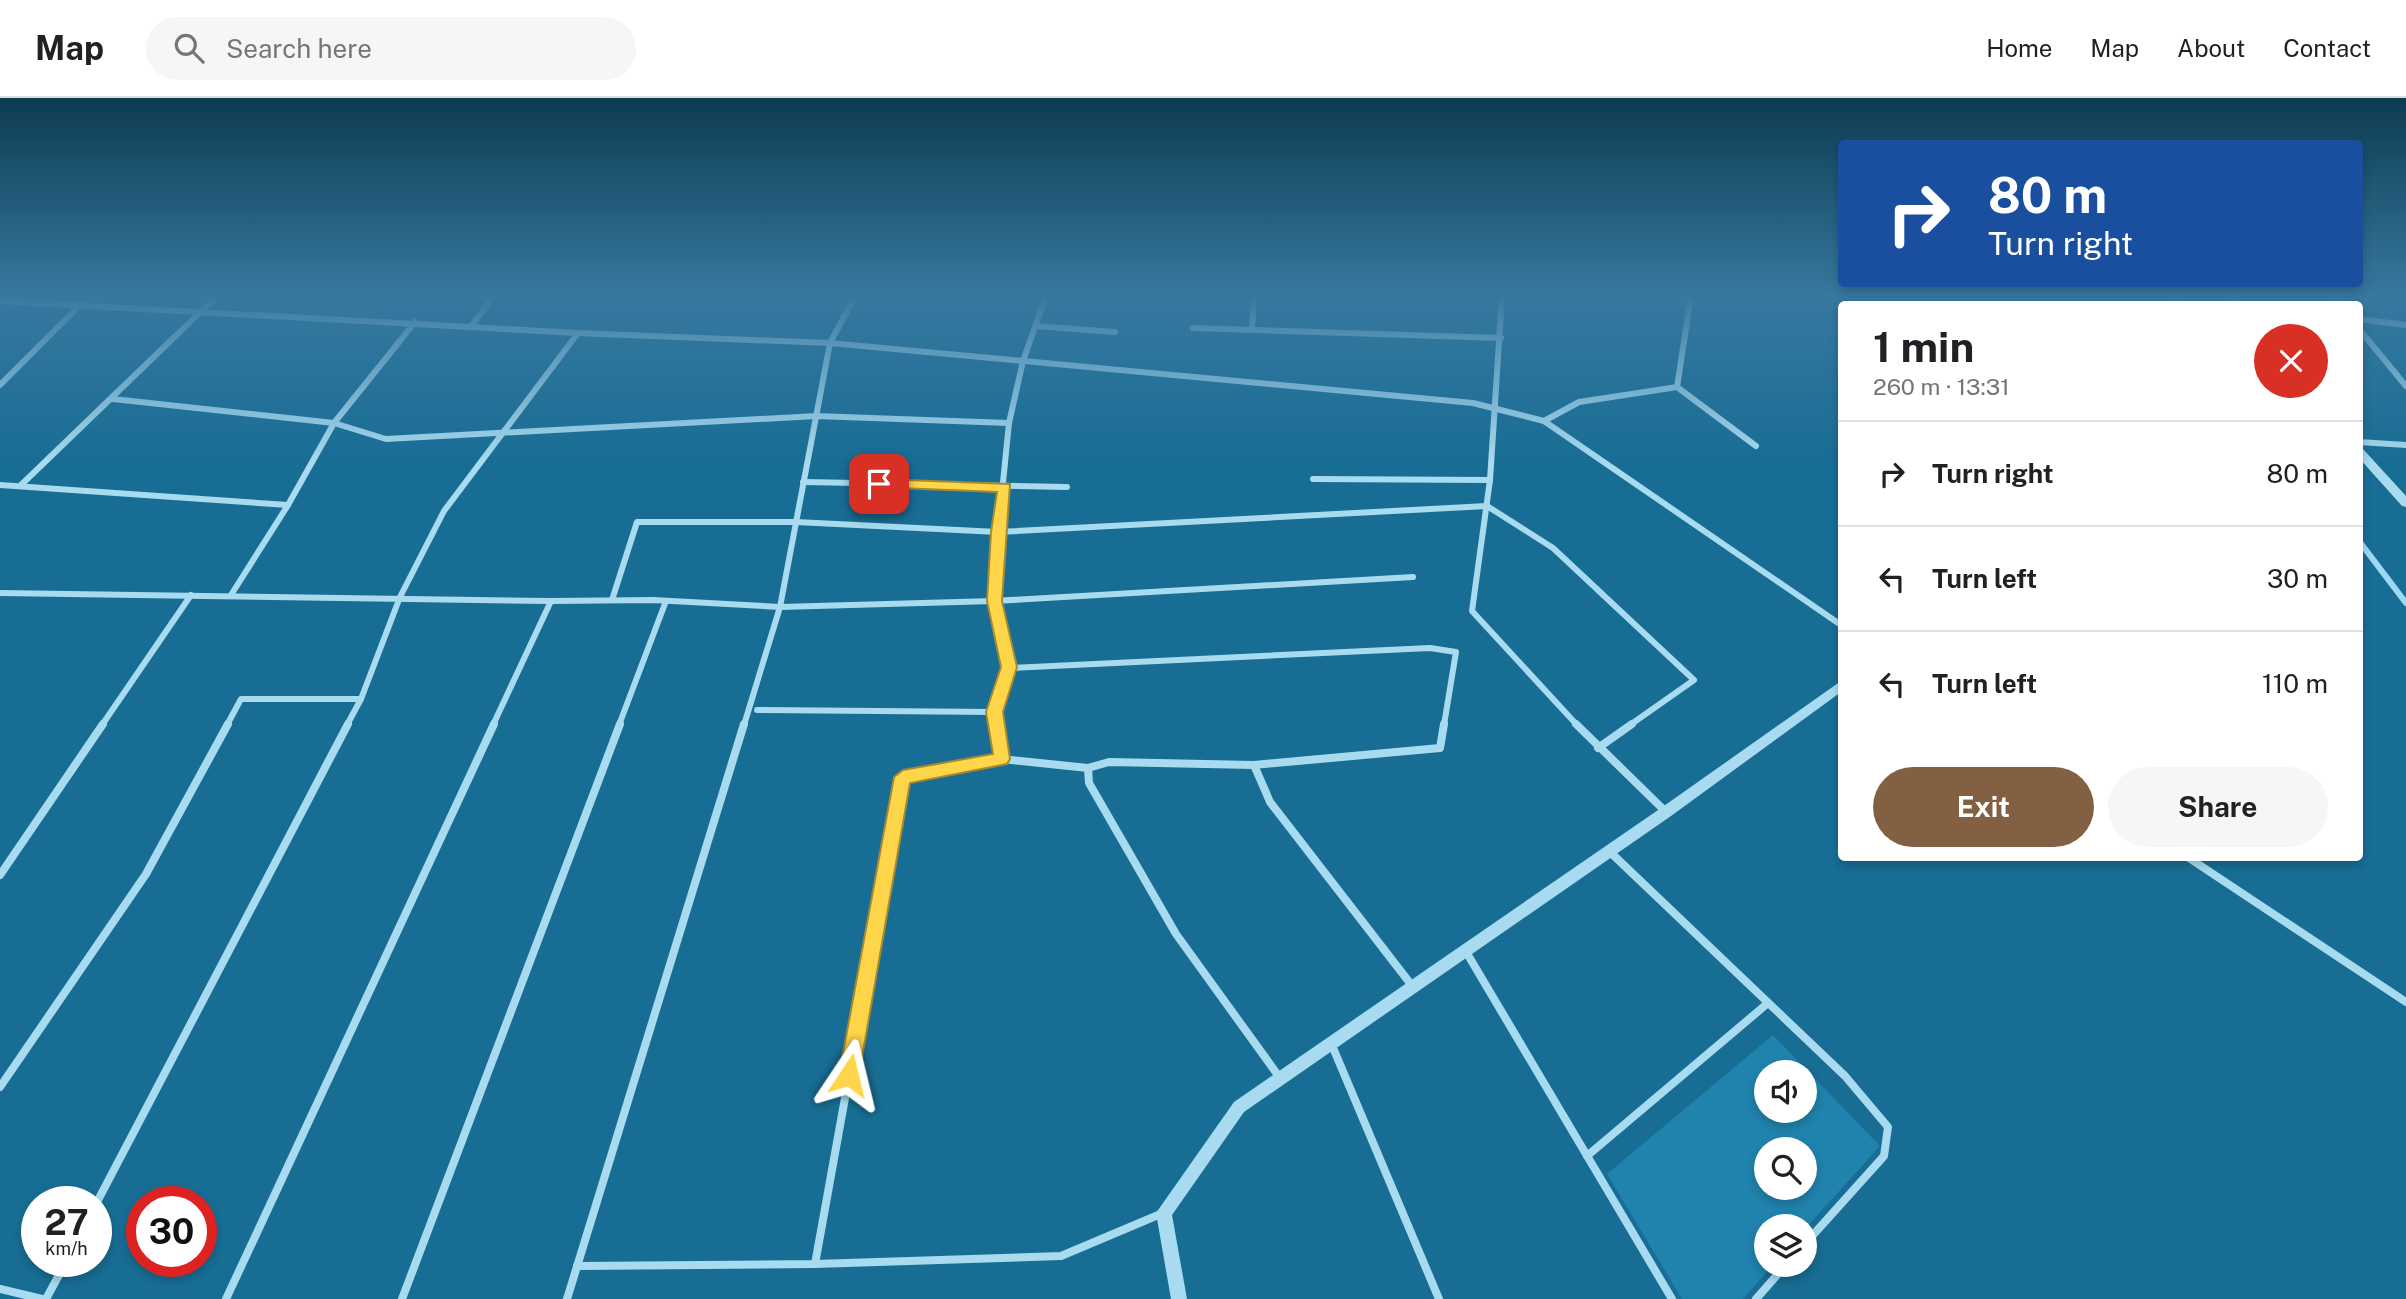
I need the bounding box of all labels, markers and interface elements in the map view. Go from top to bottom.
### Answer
search box [146,17,636,80]
text: Map [35,29,104,67]
icon: search [170,29,208,67]
text: Search here [226,33,372,64]
text: Home [1986,34,2052,62]
text: Map [2090,34,2139,62]
text: About [2177,34,2245,62]
text: Contact [2283,34,2371,62]
text: 80 m [1988,166,2107,224]
icon: right [1873,168,1964,259]
text: Turn right [1988,225,2133,262]
text: 1 min [1873,322,1974,371]
button: close [2254,324,2328,398]
text: 260 m · 13:31 [1873,373,2010,400]
pin [849,454,909,514]
icon: right [1873,455,1911,493]
text: Turn right [1932,458,2054,489]
text: 80 m [2267,458,2328,489]
icon: arrive [860,465,898,503]
icon: left [1873,560,1911,598]
text: Turn left [1932,563,2037,594]
text: 30 m [2267,563,2328,594]
icon: left [1873,665,1911,703]
text: Turn left [1932,668,2037,699]
text: 110 m [2262,668,2328,699]
button: Exit [1873,767,2094,847]
button: Share [2108,767,2328,847]
position arrow [812,1038,886,1112]
map controls [1754,1060,1817,1277]
button: sound [1754,1060,1817,1123]
button: search [1754,1137,1817,1200]
speed limit sign: 30 [126,1186,217,1277]
text: 27 [44,1202,89,1243]
button: layers [1754,1214,1817,1277]
text: km/h [45,1238,88,1259]

